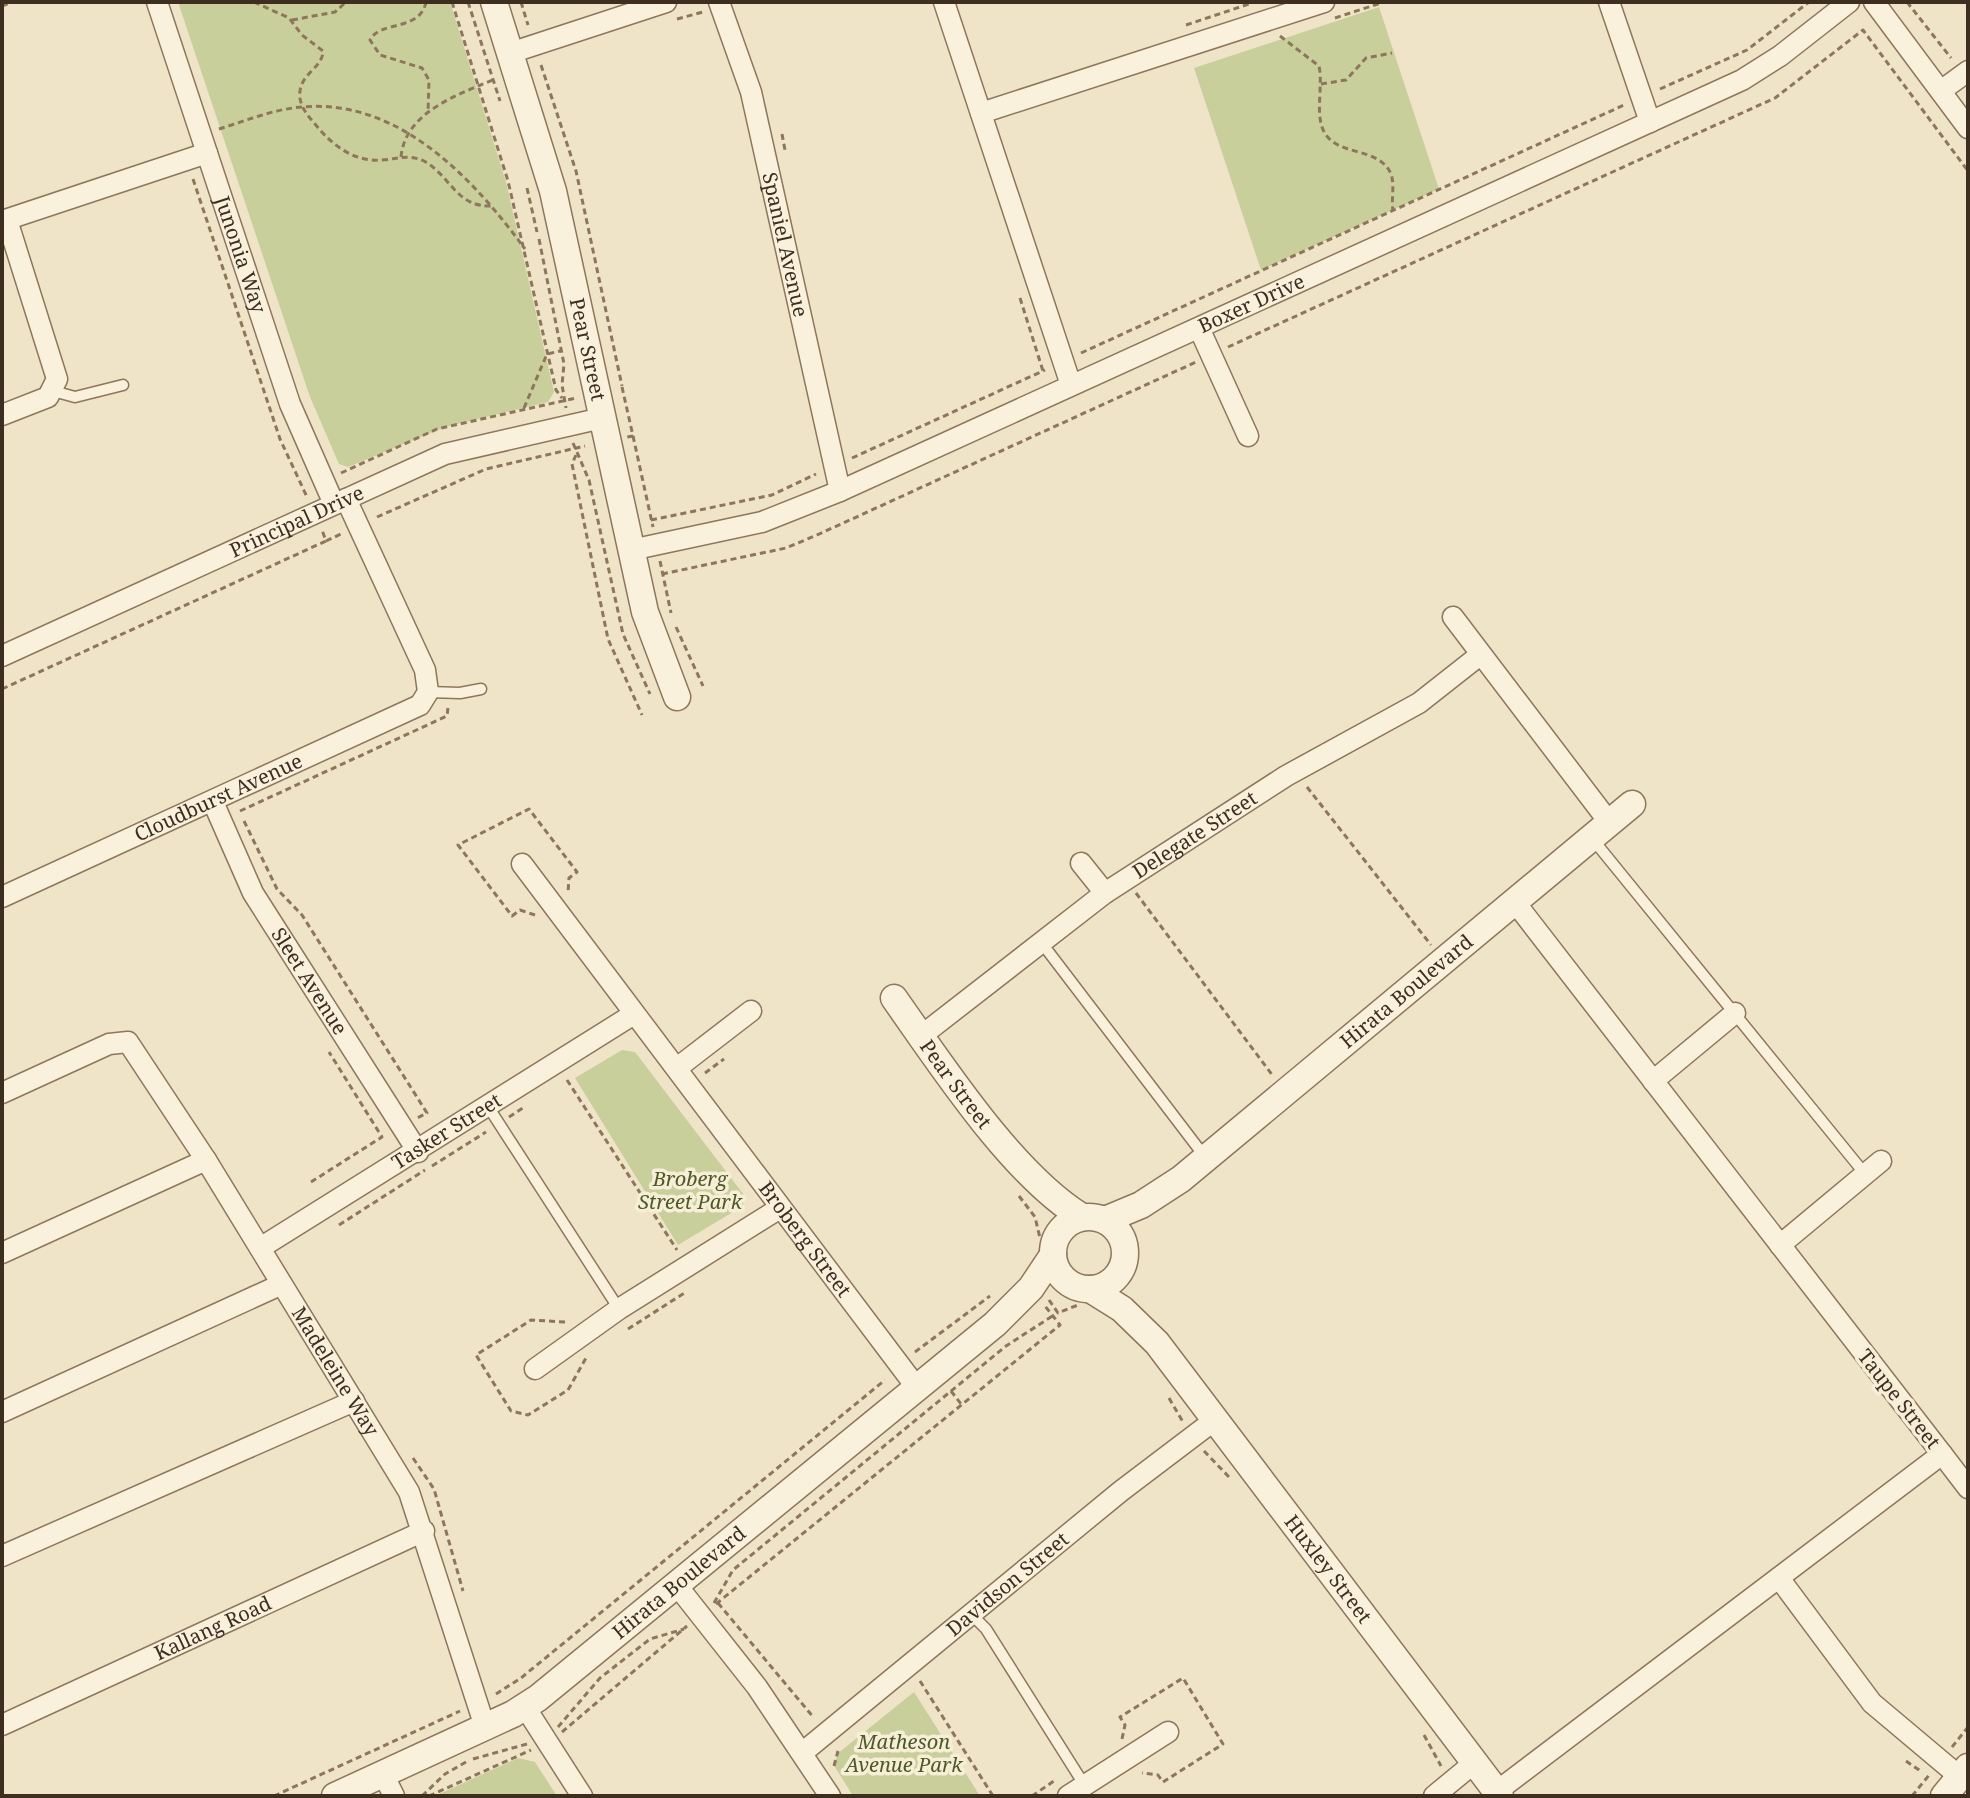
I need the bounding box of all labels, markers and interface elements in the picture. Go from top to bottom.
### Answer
street label: Spaniel Avenue [756,170,815,319]
street label: Junonia Way [209,191,273,317]
street label: Boxer Drive [1194,267,1309,339]
street label: Pear Street [564,295,612,403]
street label: Principal Drive [225,479,368,563]
street label: Cloudburst Avenue [130,747,306,848]
street label: Delegate Street [1127,784,1262,885]
street label: Sleet Avenue [265,922,354,1040]
street label: Hirata Boulevard [1334,928,1478,1054]
street label: Pear Street [914,1034,998,1134]
street label: Tasker Street [386,1086,506,1175]
park label: Broberg Street Park [638,1165,743,1215]
street label: Broberg Street [753,1176,858,1302]
street label: Madeleine Way [286,1301,386,1441]
street label: Taupe Street [1852,1343,1947,1454]
street label: Huxley Street [1279,1509,1378,1628]
street label: Hirata Boulevard [606,1519,751,1645]
street label: Davidson Street [940,1526,1074,1642]
street label: Kallang Road [150,1589,275,1666]
park label: Matheson Avenue Park [843,1728,963,1778]

